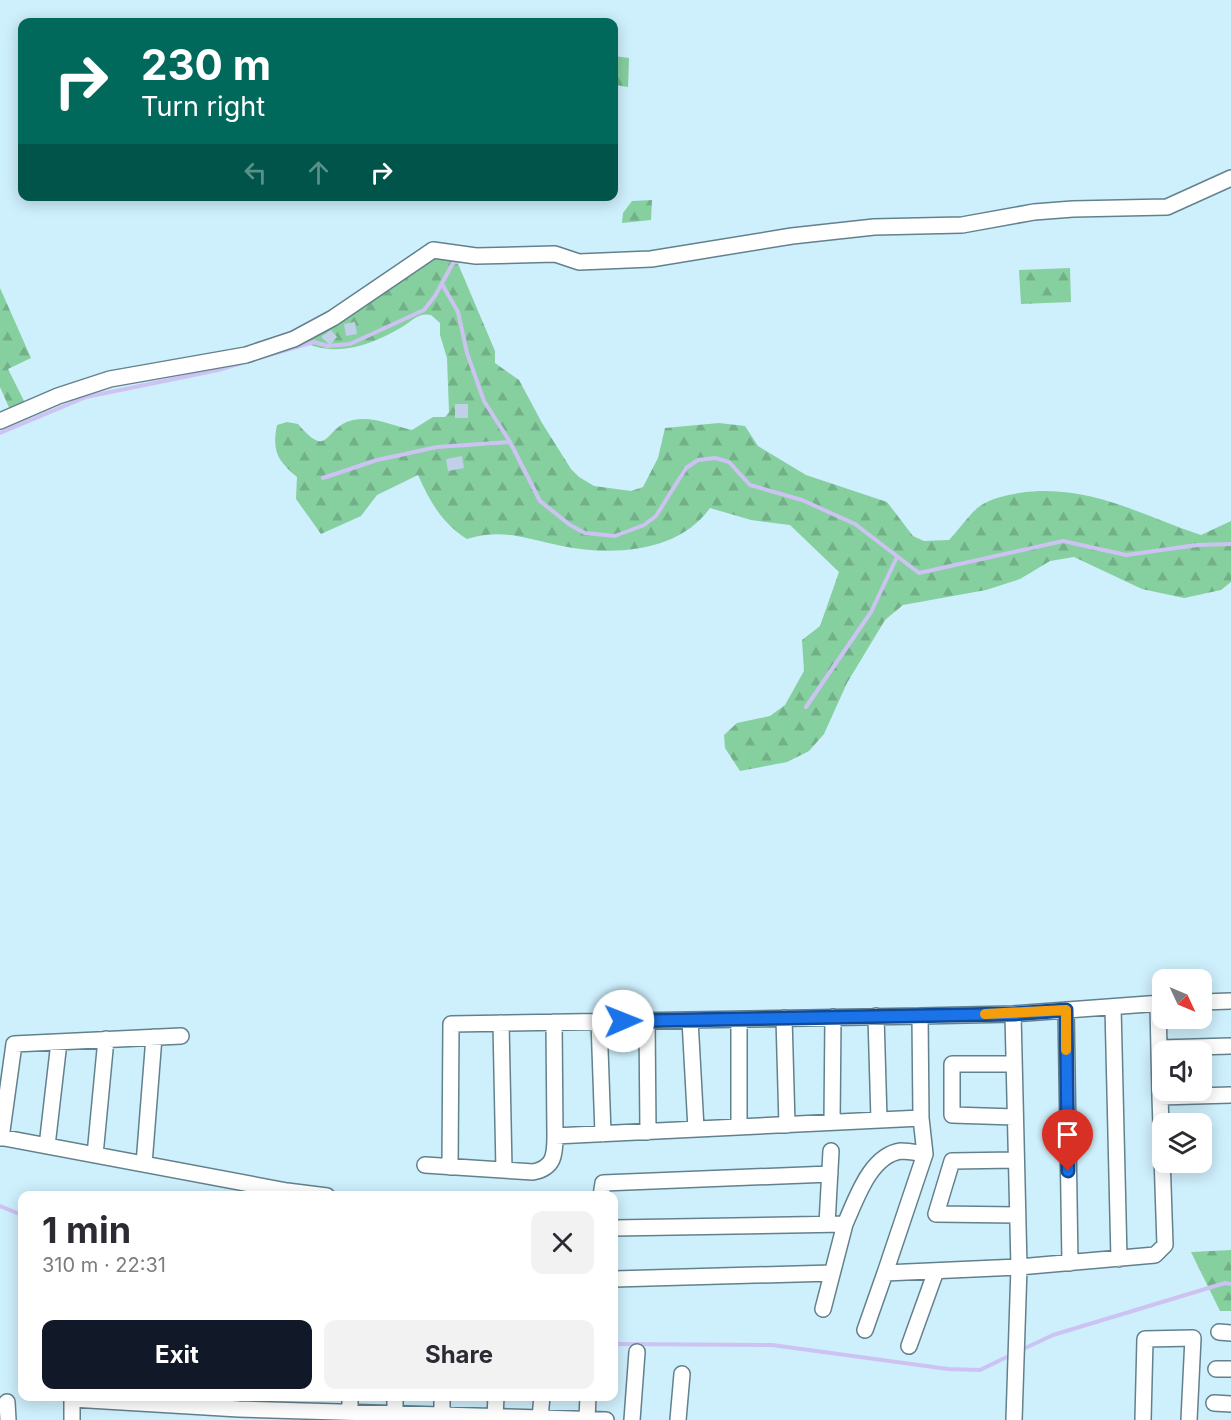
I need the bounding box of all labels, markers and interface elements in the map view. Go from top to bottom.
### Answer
text: 230 m [141,39,271,90]
icon: right [42,42,120,120]
text: Turn right [141,90,265,123]
icon: left [239,156,272,189]
icon: ahead [302,156,335,189]
icon: right [365,156,398,189]
north arrow [1152,969,1212,1029]
map controls [1152,969,1212,1173]
position arrow [591,989,655,1053]
button: sound [1152,1041,1212,1101]
pin [1042,1109,1093,1171]
button: layers [1152,1113,1212,1173]
icon: arrive [1051,1118,1084,1151]
text: 1 min [42,1208,131,1252]
button: close [531,1211,594,1274]
text: 310 m · 22:31 [42,1253,166,1277]
button: Exit [42,1320,312,1389]
button: Share [324,1320,594,1389]

